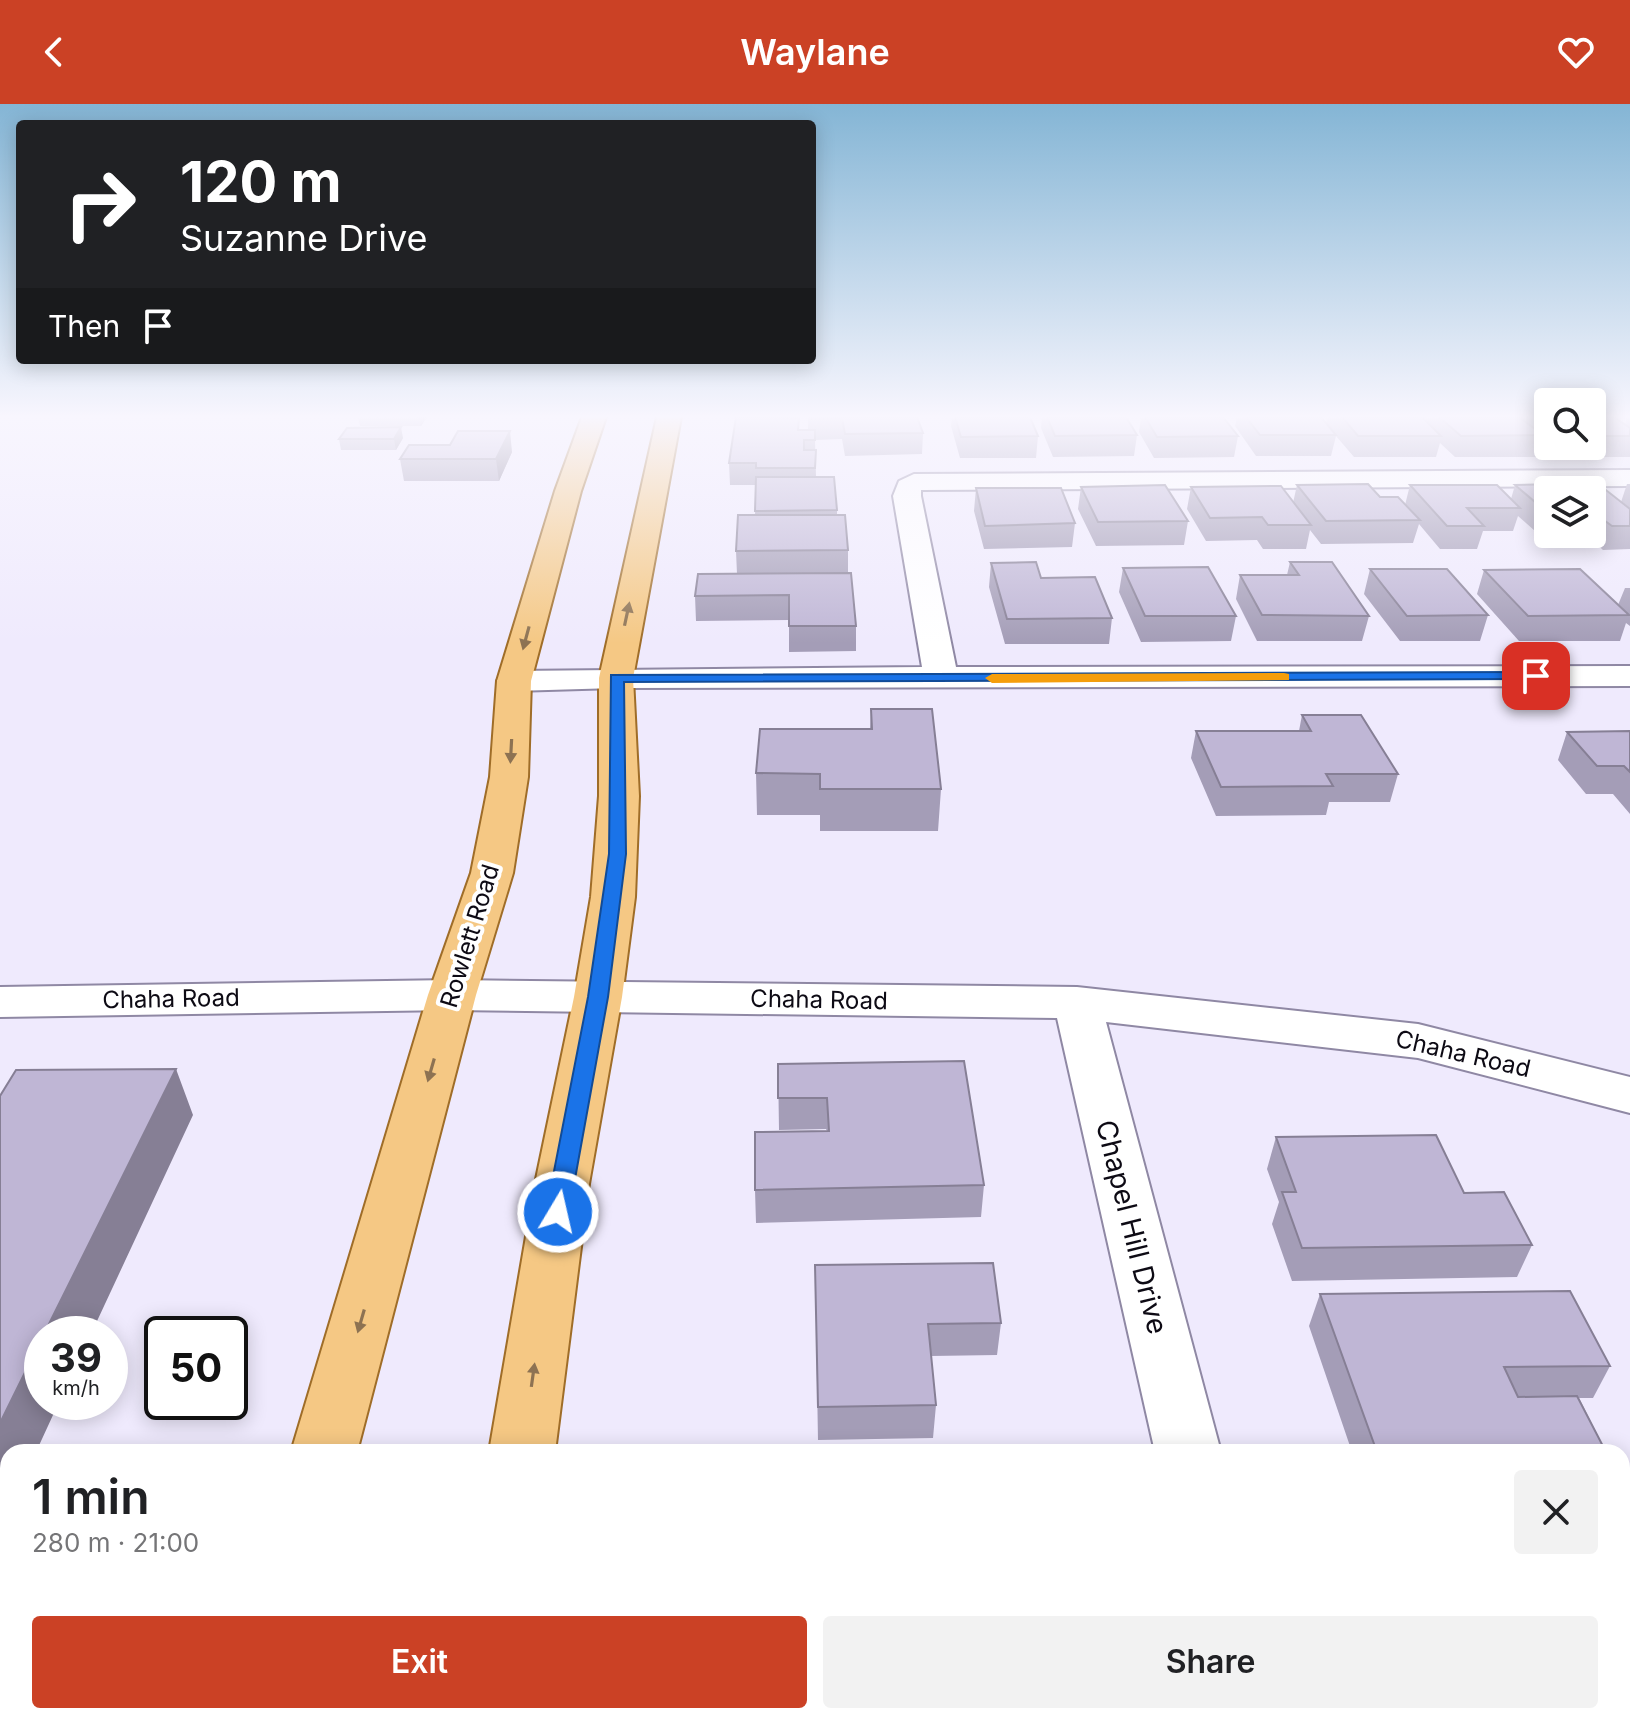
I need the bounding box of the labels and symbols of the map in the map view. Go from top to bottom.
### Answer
one-way arrow [621,601,634,626]
one-way arrow [520,625,532,650]
pin [1502,642,1570,710]
one-way arrow [504,738,517,764]
street label: Rowlett Road [434,861,505,1011]
street label: Chaha Road [102,983,240,1014]
street label: Chaha Road [750,984,888,1015]
street label: Chaha Road [1393,1024,1533,1083]
one-way arrow [424,1058,436,1083]
street label: Chapel Hill Drive [1089,1116,1175,1338]
position arrow [516,1170,600,1254]
one-way arrow [354,1309,367,1333]
speed limit sign: 50 [144,1316,248,1420]
one-way arrow [527,1362,540,1387]

